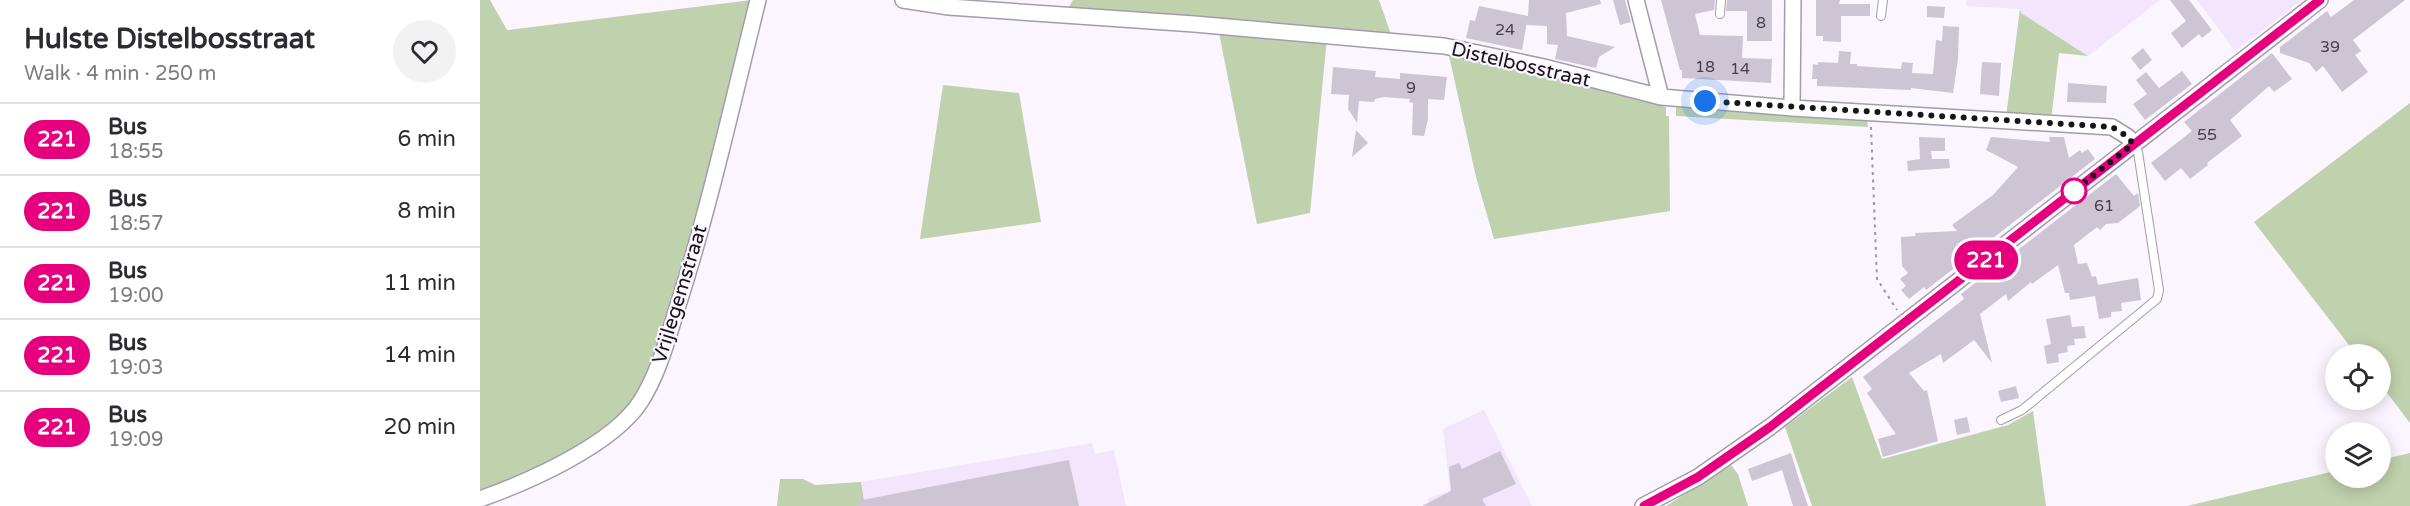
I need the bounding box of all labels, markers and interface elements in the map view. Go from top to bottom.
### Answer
house number: 8 [1756,13,1766,33]
button: heart [393,20,456,83]
house number: 24 [1495,20,1515,40]
text: Hulste Distelbosstraat [24,22,315,56]
street label: Distelbosstraat [1449,37,1593,93]
house number: 39 [2320,37,2340,57]
house number: 18 [1695,57,1715,77]
house number: 14 [1730,59,1750,79]
text: Walk · 4 min · 250 m [24,62,216,86]
house number: 9 [1406,78,1416,98]
your location [1690,86,1720,116]
text: Bus [108,114,147,140]
house number: 55 [2197,125,2217,145]
text: 6 min [397,126,456,152]
text: 221 [37,127,77,152]
text: 18:55 [108,140,163,164]
unlabelled marker [2061,178,2087,204]
text: Bus [108,186,147,212]
house number: 61 [2094,196,2114,216]
text: 8 min [397,198,456,224]
text: 221 [37,199,77,224]
text: 18:57 [108,212,163,236]
street label: Vrijlegemstraat [647,222,713,367]
line badge: 221 [1952,240,2020,280]
text: 221 [1966,248,2006,273]
text: Bus [108,258,147,284]
text: 11 min [384,270,456,296]
text: 221 [37,271,77,296]
text: 19:00 [108,284,163,308]
text: Bus [108,330,147,356]
text: 14 min [384,342,456,368]
text: 221 [37,343,77,368]
map controls [2325,344,2391,488]
button: locate [2325,344,2391,410]
text: 19:03 [108,356,163,380]
text: Bus [108,402,147,428]
text: 20 min [384,414,456,440]
text: 221 [37,415,77,440]
button: layers [2325,422,2391,488]
text: 19:09 [108,428,163,452]

